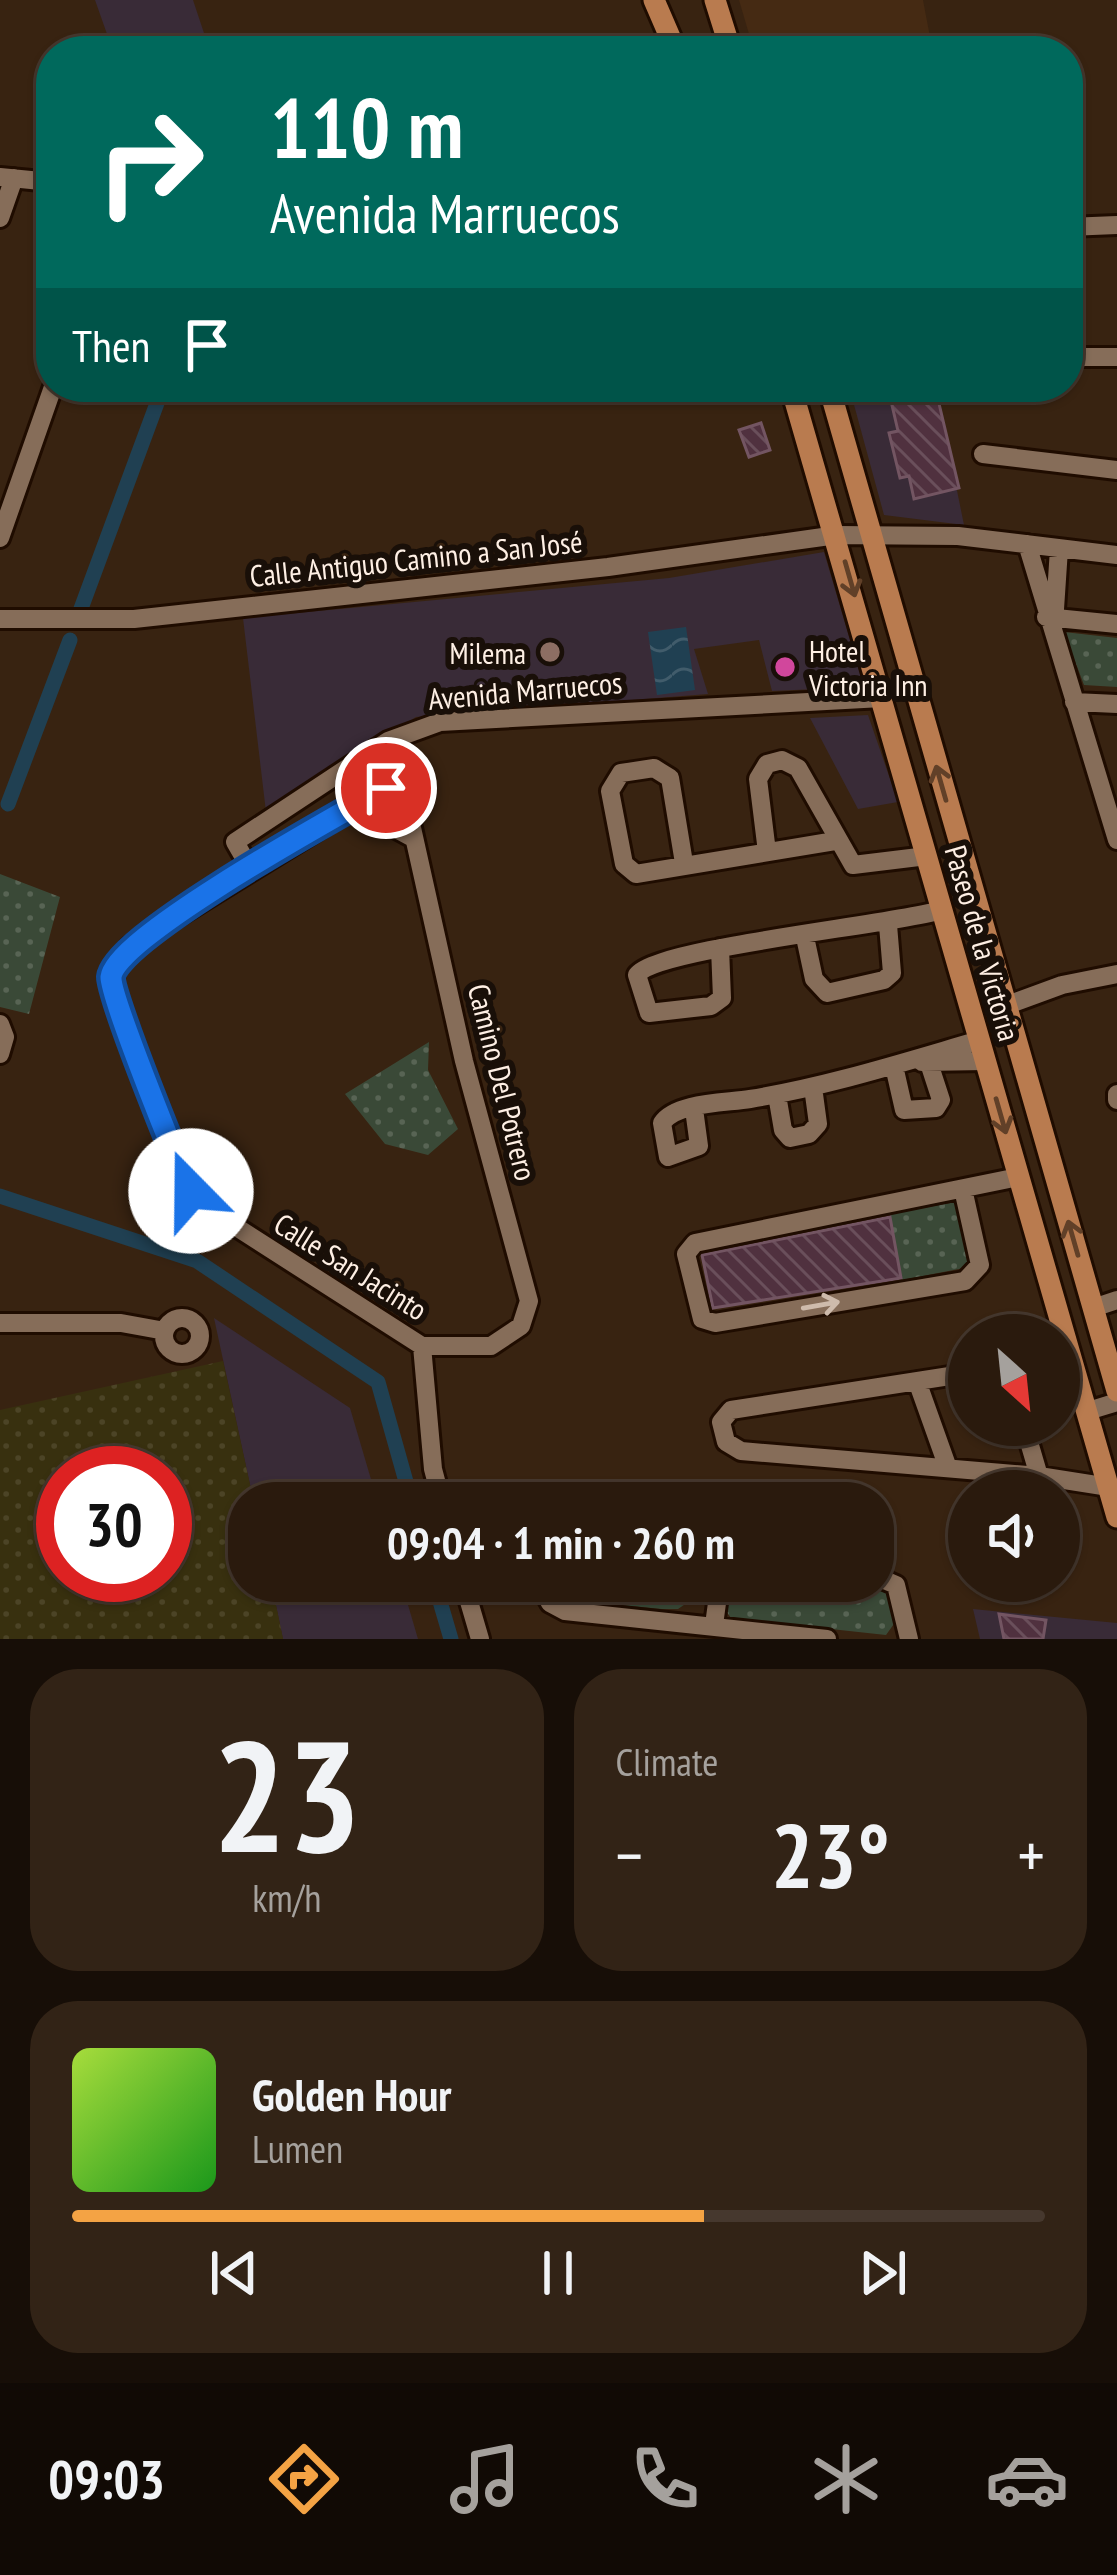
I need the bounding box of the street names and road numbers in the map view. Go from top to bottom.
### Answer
street label: Calle Antiguo Camino a San José [248,521,584,595]
street label: Avenida Marruecos [427,662,623,718]
street label: Paseo de la Victoria [936,841,1030,1045]
street label: Camino Del Potrero [460,980,546,1184]
street label: Calle San Jacinto [267,1204,435,1328]

